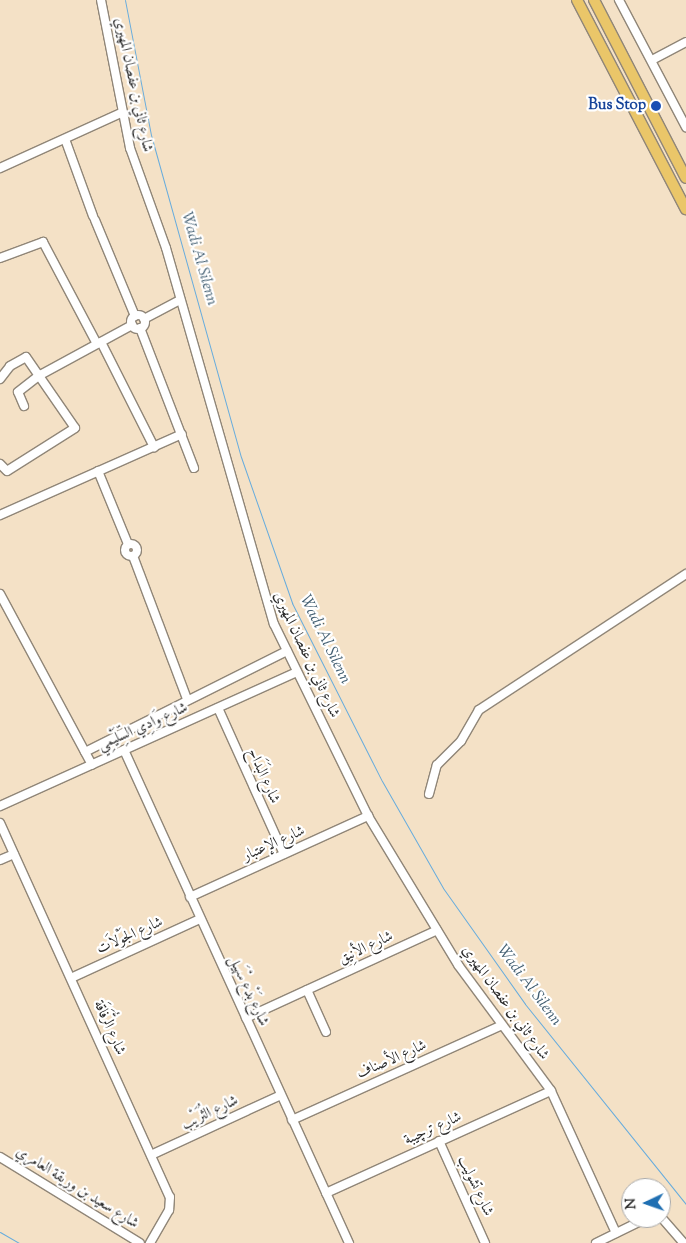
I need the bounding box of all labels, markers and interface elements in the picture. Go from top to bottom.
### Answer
street label: شارع ثاني بن عفصان المهيري [110,16,156,154]
place label: Bus Stop [588,97,646,115]
marker: Bus Stop [650,100,662,112]
water label: Wadi Al Silenn [175,210,221,308]
street label: شارع ثاني بن عفصان المهيري [269,589,343,721]
water label: Wadi Al Silenn [294,592,354,688]
street label: شارع وَادِي السِّلَيْمِي [95,699,191,755]
street label: شارع البَدَاح [243,745,283,807]
street label: شارع الإعتبار [240,822,308,866]
street label: شارع الجَوْلاَت [94,913,166,959]
street label: شارع الأنِيق [336,928,396,968]
street label: شارع ثاني بن عفصان المهيري [457,942,553,1064]
water label: Wadi Al Silenn [491,942,565,1030]
street label: شارع بَدْع سْهَيل [224,953,272,1029]
street label: شارع الرُّفَاقَة [89,998,129,1058]
street label: شارع الأصناف [354,1037,430,1083]
street label: شارع الثُرَيْب [179,1092,241,1134]
street label: شارع ترچيبة [401,1108,465,1150]
street label: شارع سعيد بن وريقة العامري [12,1143,142,1233]
street label: شارع تشوليب [453,1153,497,1219]
north arrow [621,1178,671,1228]
text: N [622,1198,642,1210]

